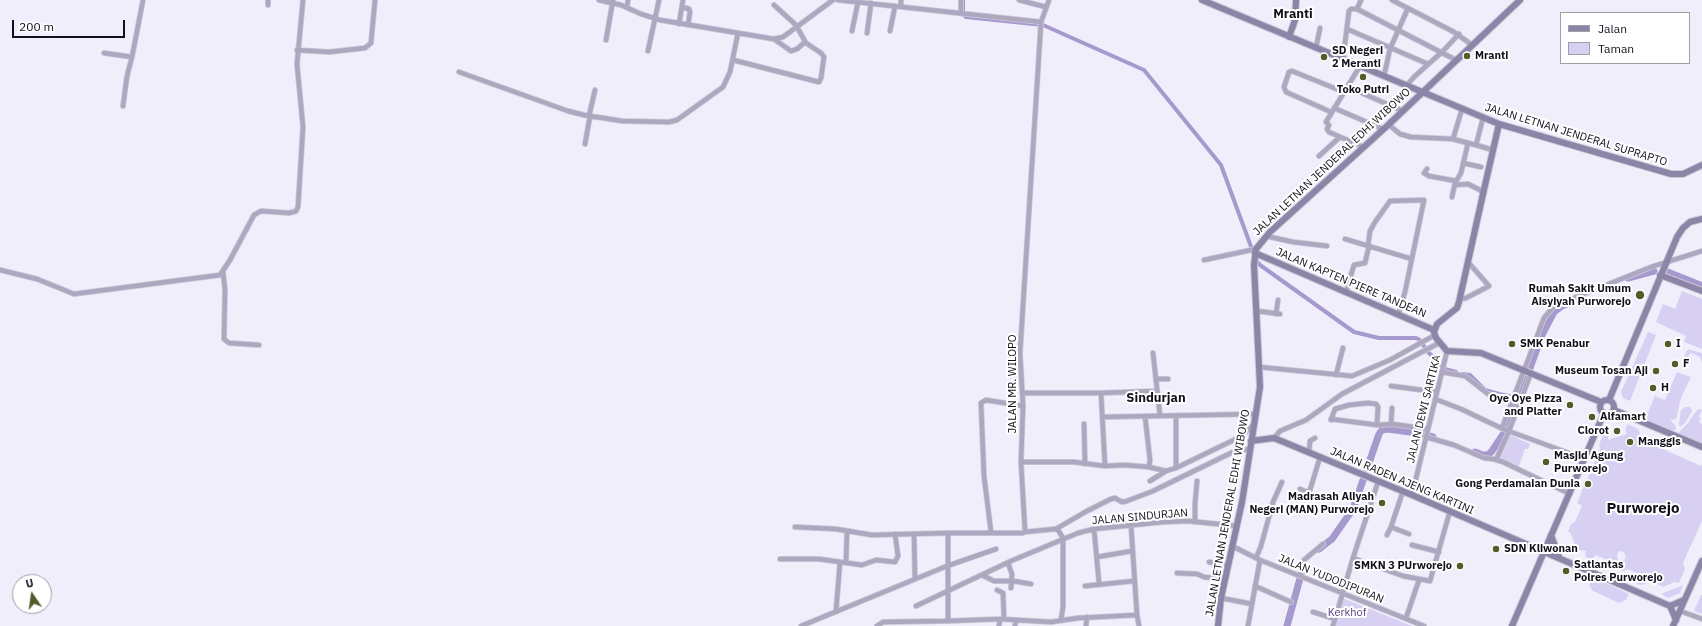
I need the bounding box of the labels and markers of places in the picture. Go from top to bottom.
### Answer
place label: SD Negeri 2 Meranti [1332,44,1383,70]
place label: Mranti [1475,49,1508,63]
marker: Mranti [1462,51,1472,61]
marker: SD Negeri 2 Meranti [1319,52,1329,62]
marker: Toko Putri [1358,72,1368,82]
place label: Toko Putri [1337,83,1389,97]
place label: Rumah Sakit Umum Aisyiyah Purworejo [1529,282,1631,308]
marker: Rumah Sakit Umum Aisyiyah Purworejo [1634,289,1646,301]
place label: SMK Penabur [1520,337,1590,351]
place label: I [1676,337,1681,351]
marker: SMK Penabur [1507,339,1517,349]
marker: I [1663,339,1673,349]
place label: F [1683,357,1689,371]
marker: F [1670,359,1680,369]
place label: Museum Tosan Aji [1555,364,1648,378]
marker: Museum Tosan Aji [1651,366,1661,376]
place label: H [1661,381,1669,395]
marker: H [1648,383,1658,393]
place label: Oye Oye Pizza and Platter [1489,392,1562,418]
marker: Oye Oye Pizza and Platter [1565,400,1575,410]
place label: Alfamart [1600,410,1646,424]
marker: Alfamart [1587,412,1597,422]
place label: Clorot [1578,424,1609,438]
marker: Clorot [1612,426,1622,436]
place label: Manggis [1638,435,1681,449]
marker: Manggis [1625,437,1635,447]
place label: Masjid Agung Purworejo [1554,449,1623,475]
marker: Masjid Agung Purworejo [1541,457,1551,467]
place label: Gong Perdamaian Dunia [1455,477,1580,491]
marker: Gong Perdamaian Dunia [1583,479,1593,489]
place label: Madrasah Aliyah Negeri (MAN) Purworejo [1249,490,1374,516]
marker: Madrasah Aliyah Negeri (MAN) Purworejo [1377,498,1387,508]
place label: SDN Kliwonan [1504,542,1578,556]
marker: SDN Kliwonan [1491,544,1501,554]
place label: Satlantas Polres Purworejo [1574,558,1663,584]
place label: SMKN 3 PUrworejo [1354,559,1452,573]
marker: SMKN 3 PUrworejo [1455,561,1465,571]
marker: Satlantas Polres Purworejo [1561,566,1571,576]

